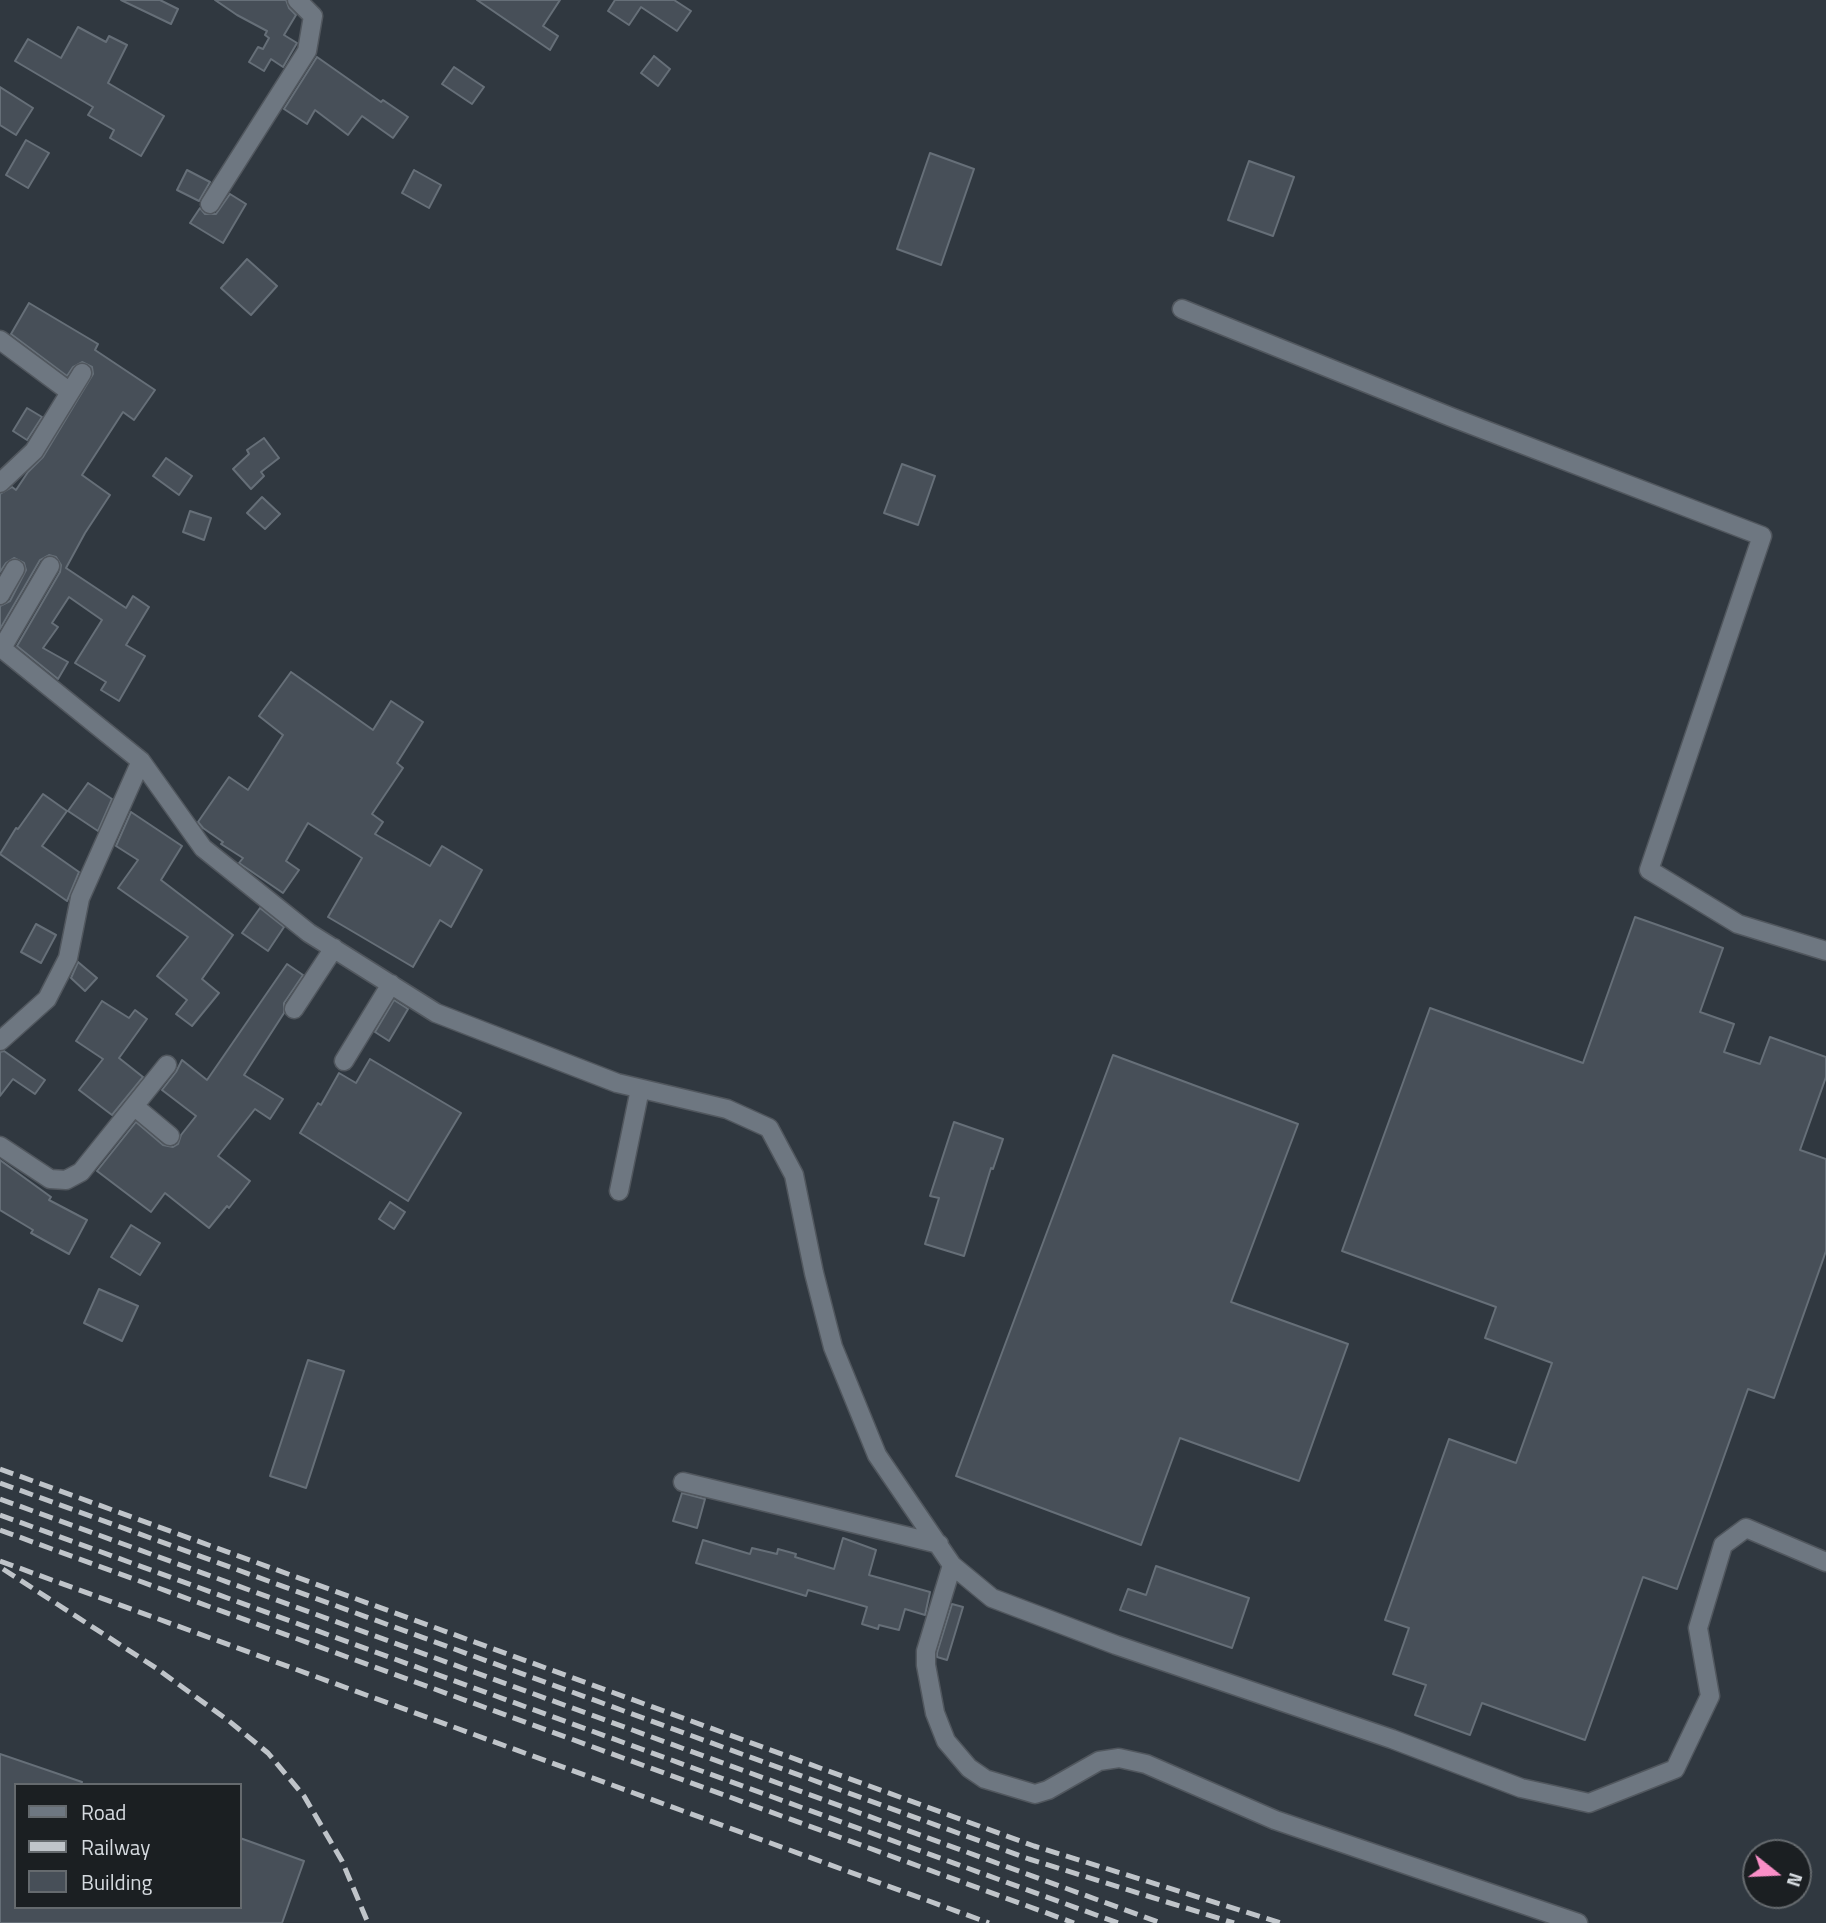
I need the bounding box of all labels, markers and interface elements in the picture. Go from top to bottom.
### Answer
legend [14,1783,242,1909]
text: Road [81,1796,126,1828]
text: Railway [81,1831,150,1863]
north arrow [1742,1839,1812,1909]
text: Building [81,1866,152,1898]
text: N [1780,1869,1811,1891]

